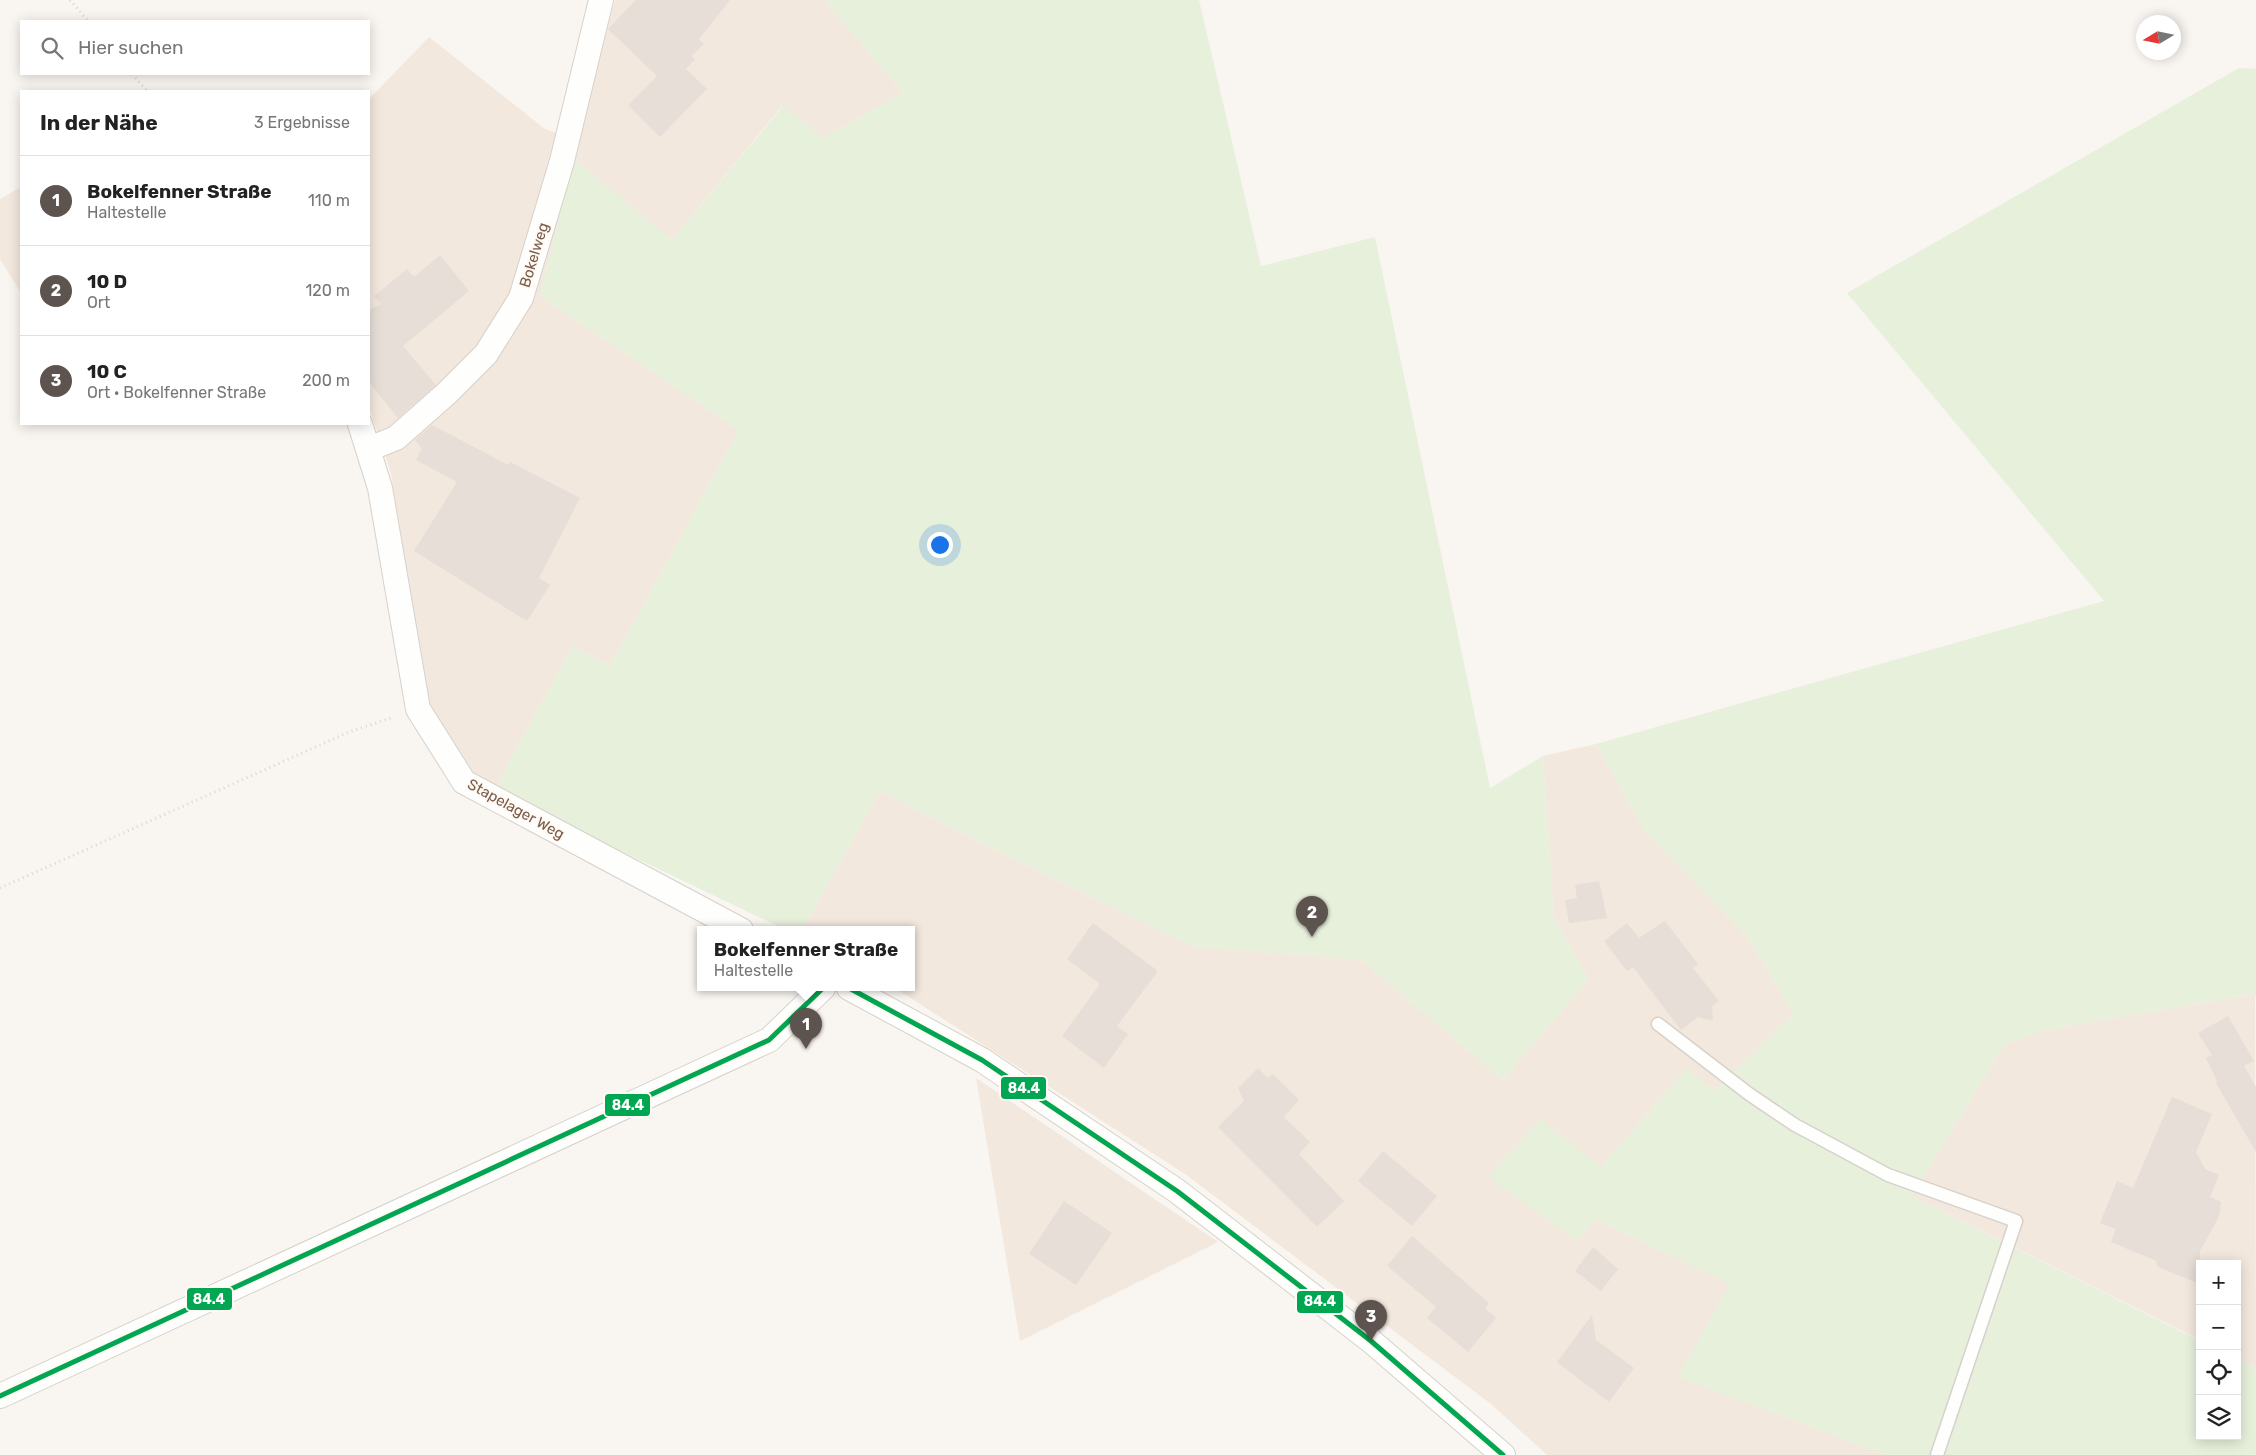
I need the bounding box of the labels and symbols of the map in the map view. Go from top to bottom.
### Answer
north arrow [2136,15,2181,60]
street label: Bokelweg [516,220,552,290]
your location [927,532,953,558]
street label: Stapelager Weg [464,775,568,843]
pin: 2 [1296,896,1328,937]
pin: 1 [790,1008,822,1049]
line badge: 84.4 [1000,1076,1047,1100]
text: 84.4 [1008,1080,1041,1097]
line badge: 84.4 [604,1093,651,1117]
text: 84.4 [612,1097,645,1114]
line badge: 84.4 [186,1287,233,1311]
line badge: 84.4 [1296,1290,1344,1314]
text: 84.4 [193,1291,226,1308]
text: 84.4 [1304,1293,1337,1310]
pin: 3 [1355,1300,1387,1341]

